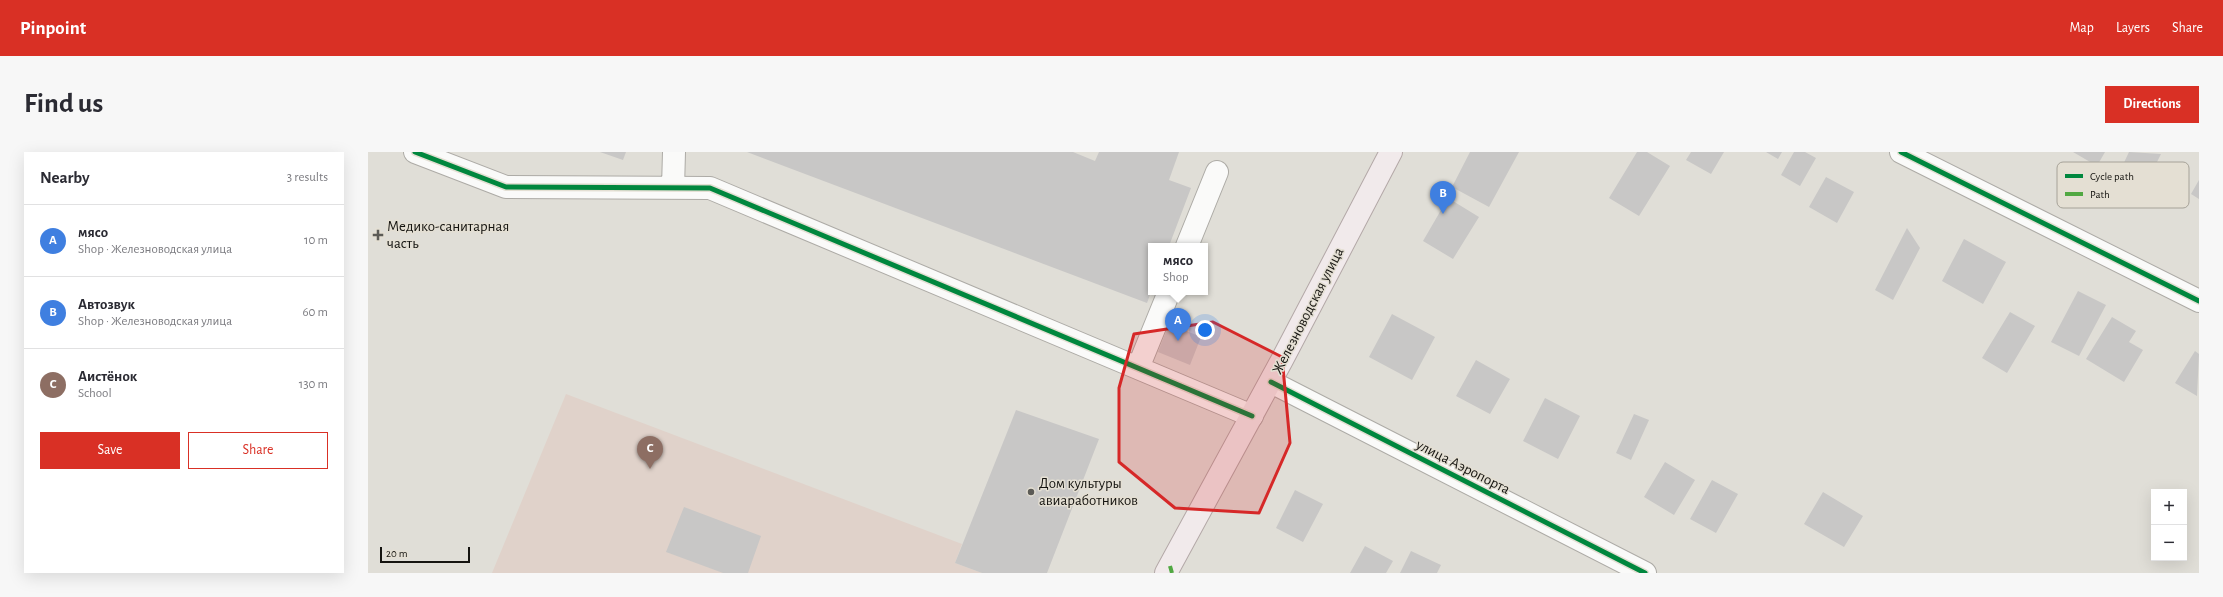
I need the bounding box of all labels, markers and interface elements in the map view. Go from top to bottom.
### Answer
text: Pinpoint [20,19,86,38]
text: Map [2069,21,2094,35]
text: Layers [2116,21,2150,35]
text: Share [2172,21,2203,35]
button: Directions [2105,86,2199,123]
text: Find us [24,90,103,118]
legend [2057,162,2189,208]
text: Nearby [40,169,90,186]
text: 3 results [287,171,328,184]
text: Cycle path [2090,171,2134,182]
pin: B [1430,181,1456,214]
text: Path [2090,189,2110,200]
place label: Медико-санитарная часть [387,219,509,251]
text: мясо [78,225,108,240]
marker: Медико-санитарная часть [372,229,384,241]
text: A [49,234,57,247]
text: 10 m [304,234,328,247]
text: Shop · Железноводская улица [78,243,232,256]
popup [1148,243,1208,295]
street label: Железноводская улица [1270,245,1346,377]
text: мясо [1163,253,1193,268]
text: Shop [1163,271,1189,284]
text: Автозвук [78,297,135,312]
text: B [49,306,57,319]
text: 60 m [302,306,328,319]
pin: A [1165,308,1191,341]
text: Shop · Железноводская улица [78,315,232,328]
your location [1195,320,1215,340]
text: Аистёнок [78,369,137,384]
text: C [50,378,56,391]
text: 130 m [299,378,328,391]
text: School [78,387,112,400]
button: Save [40,432,180,469]
button: Share [188,432,328,469]
pin: C [637,436,663,469]
street label: улица Аэропорта [1413,436,1512,497]
place label: Дом культуры авиаработников [1039,476,1138,508]
marker: Дом культуры авиаработников [1026,487,1036,497]
map controls [2151,489,2187,561]
button: + [2151,489,2187,525]
button: − [2151,525,2187,561]
scale bar [380,545,470,564]
text: 20 m [386,548,407,559]

